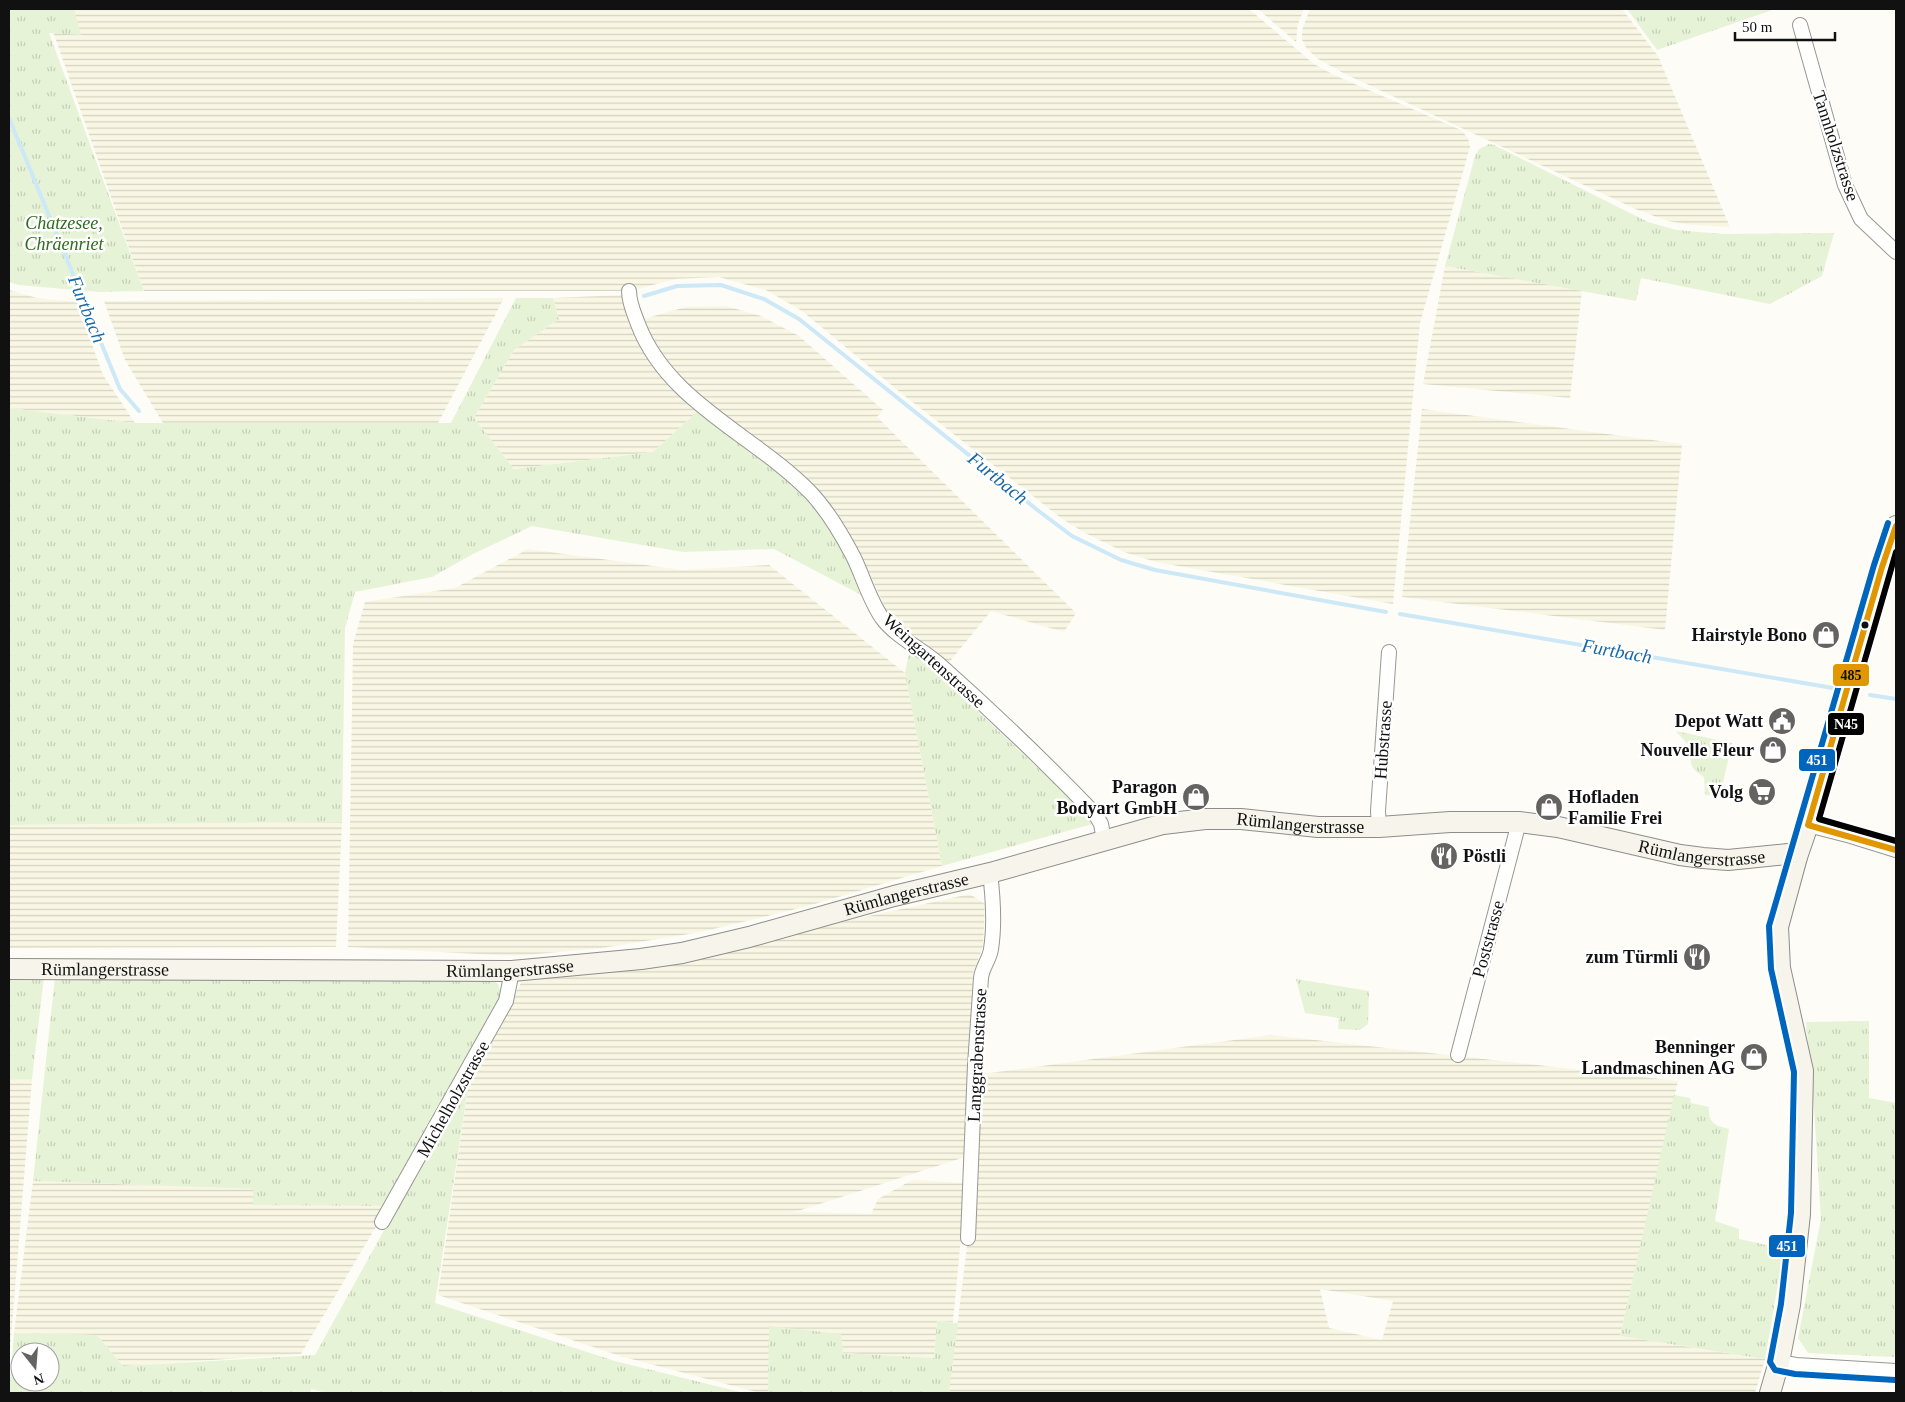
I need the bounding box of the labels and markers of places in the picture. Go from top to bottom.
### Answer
shop icon: Hairstyle Bono [1811,620,1841,650]
unlabelled marker [1860,620,1870,630]
place label: Hairstyle Bono [1692,625,1807,645]
public building icon: Depot Watt [1767,706,1797,736]
place label: Depot Watt [1675,711,1763,731]
shop icon: Nouvelle Fleur [1758,735,1788,765]
place label: Nouvelle Fleur [1641,740,1754,760]
place label: Paragon Bodyart GmbH [1056,777,1177,818]
supermarket icon: Volg [1747,777,1777,807]
shop icon: Paragon Bodyart GmbH [1181,782,1211,812]
place label: Volg [1709,782,1743,802]
place label: Hofladen Familie Frei [1568,787,1662,828]
shop icon: Hofladen Familie Frei [1534,792,1564,822]
restaurant icon: Pöstli [1429,841,1459,871]
place label: Pöstli [1463,846,1506,866]
restaurant icon: zum Türmli [1682,942,1712,972]
place label: zum Türmli [1586,947,1678,967]
place label: Benninger Landmaschinen AG [1581,1037,1735,1078]
shop icon: Benninger Landmaschinen AG [1739,1042,1769,1072]

